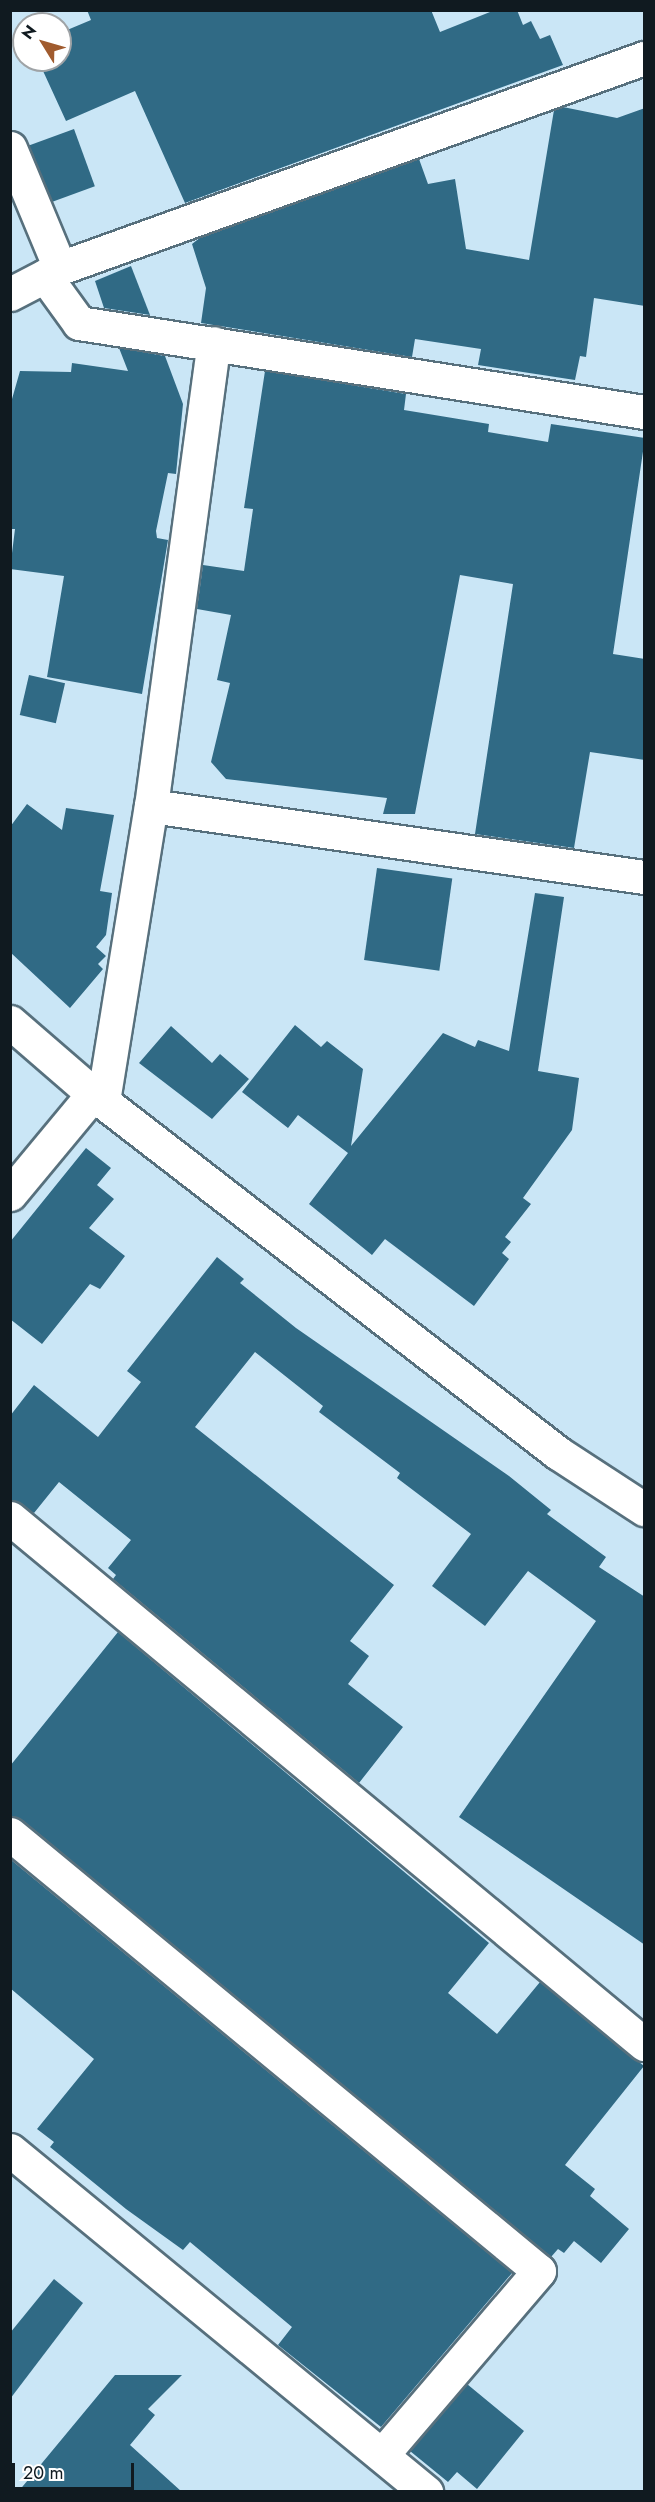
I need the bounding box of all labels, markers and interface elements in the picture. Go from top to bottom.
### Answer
north arrow [12,12,72,72]
text: N [16,20,42,44]
scale bar [15,2451,136,2489]
text: 20 m [23,2460,63,2486]

